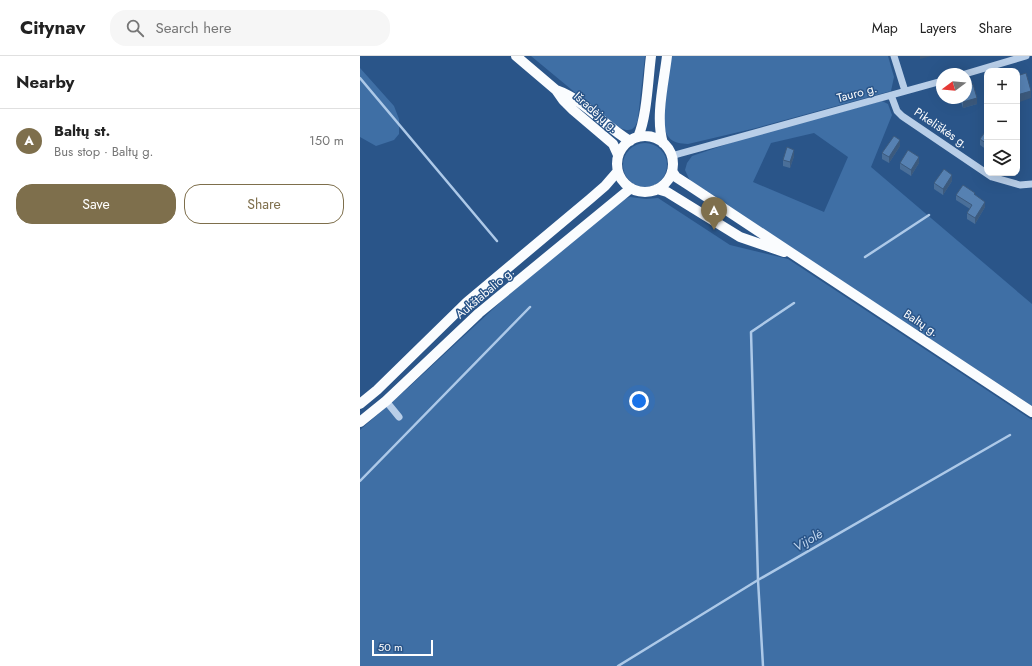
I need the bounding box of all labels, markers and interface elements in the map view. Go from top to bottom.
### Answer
search box [110,10,390,46]
text: Citynav [20,14,86,41]
icon: search [124,17,146,39]
text: Search here [156,17,231,39]
text: Map [872,18,898,38]
text: Layers [920,18,956,38]
text: Share [978,18,1012,38]
north arrow [936,68,972,104]
map controls [984,68,1020,176]
button: + [984,68,1020,104]
text: Nearby [16,70,74,94]
street label: Tauro g. [835,79,879,107]
street label: Išradėjų g. [570,87,622,137]
street label: Pikeliškės g. [910,103,972,153]
button: − [984,104,1020,140]
text: Baltų st. [54,120,110,142]
text: A [24,131,34,150]
text: 150 m [309,131,344,150]
button: layers [984,140,1020,176]
text: Bus stop · Baltų g. [54,142,153,161]
button: Save [16,184,176,224]
button: Share [184,184,344,224]
pin: A [701,197,727,230]
street label: Aukštabalio g. [452,263,518,323]
street label: Baltų g. [900,305,942,341]
your location [629,391,649,411]
water label: Vijolė [790,524,827,556]
scale bar [372,638,433,657]
text: 50 m [378,639,403,655]

